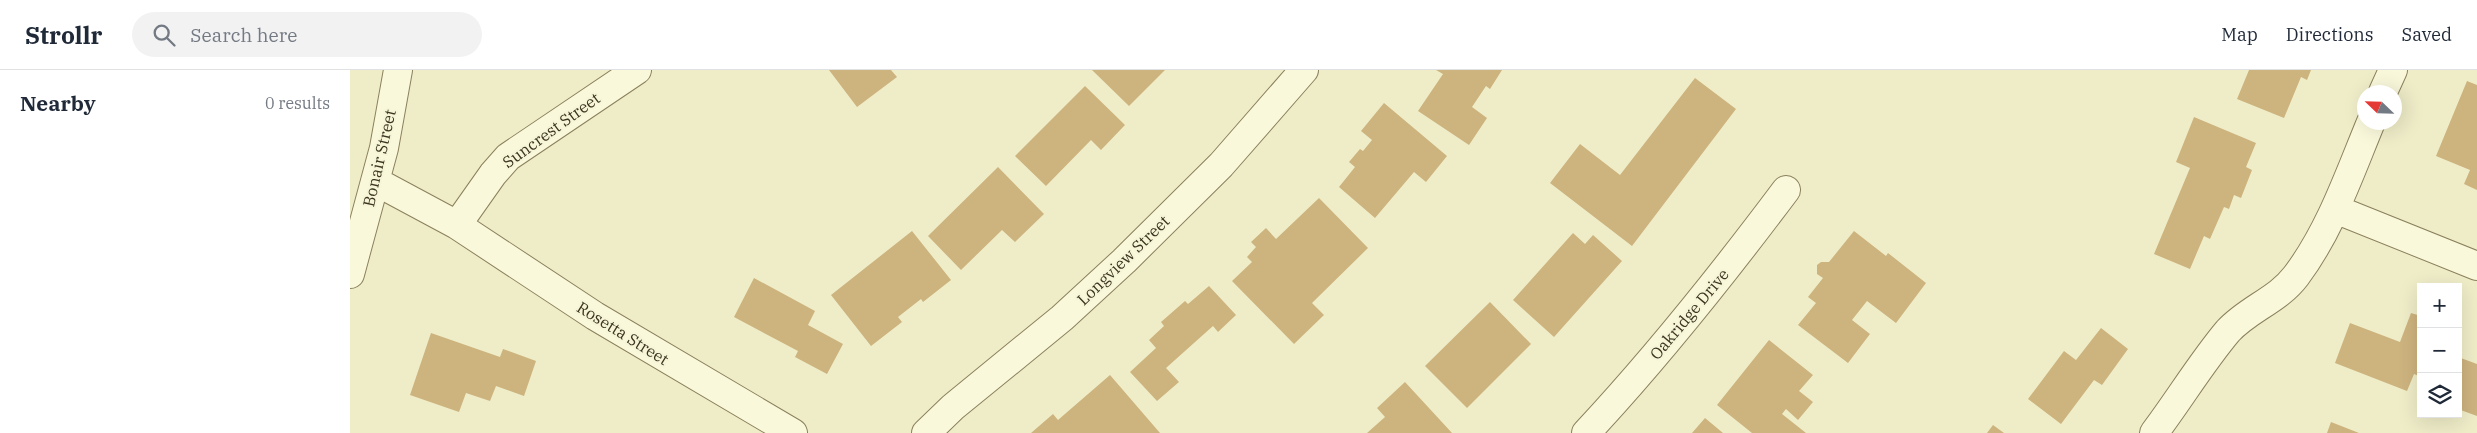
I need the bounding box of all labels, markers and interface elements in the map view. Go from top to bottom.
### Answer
search box [132,12,482,57]
text: Strollr [25,19,102,51]
icon: search [150,21,178,49]
text: Search here [190,23,297,47]
text: Map [2221,23,2258,46]
text: Directions [2286,23,2374,46]
text: Saved [2402,23,2452,46]
north arrow [2357,85,2402,130]
street label: Suncrest Street [498,88,604,172]
text: Nearby [20,89,96,117]
text: 0 results [265,93,330,113]
street label: Bonair Street [358,107,400,209]
street label: Longview Street [1073,211,1174,309]
street label: Oakridge Drive [1645,264,1733,364]
map controls [2417,283,2462,418]
button: + [2417,283,2462,328]
street label: Rosetta Street [573,297,673,369]
button: − [2417,328,2462,373]
button: layers [2417,373,2462,418]

